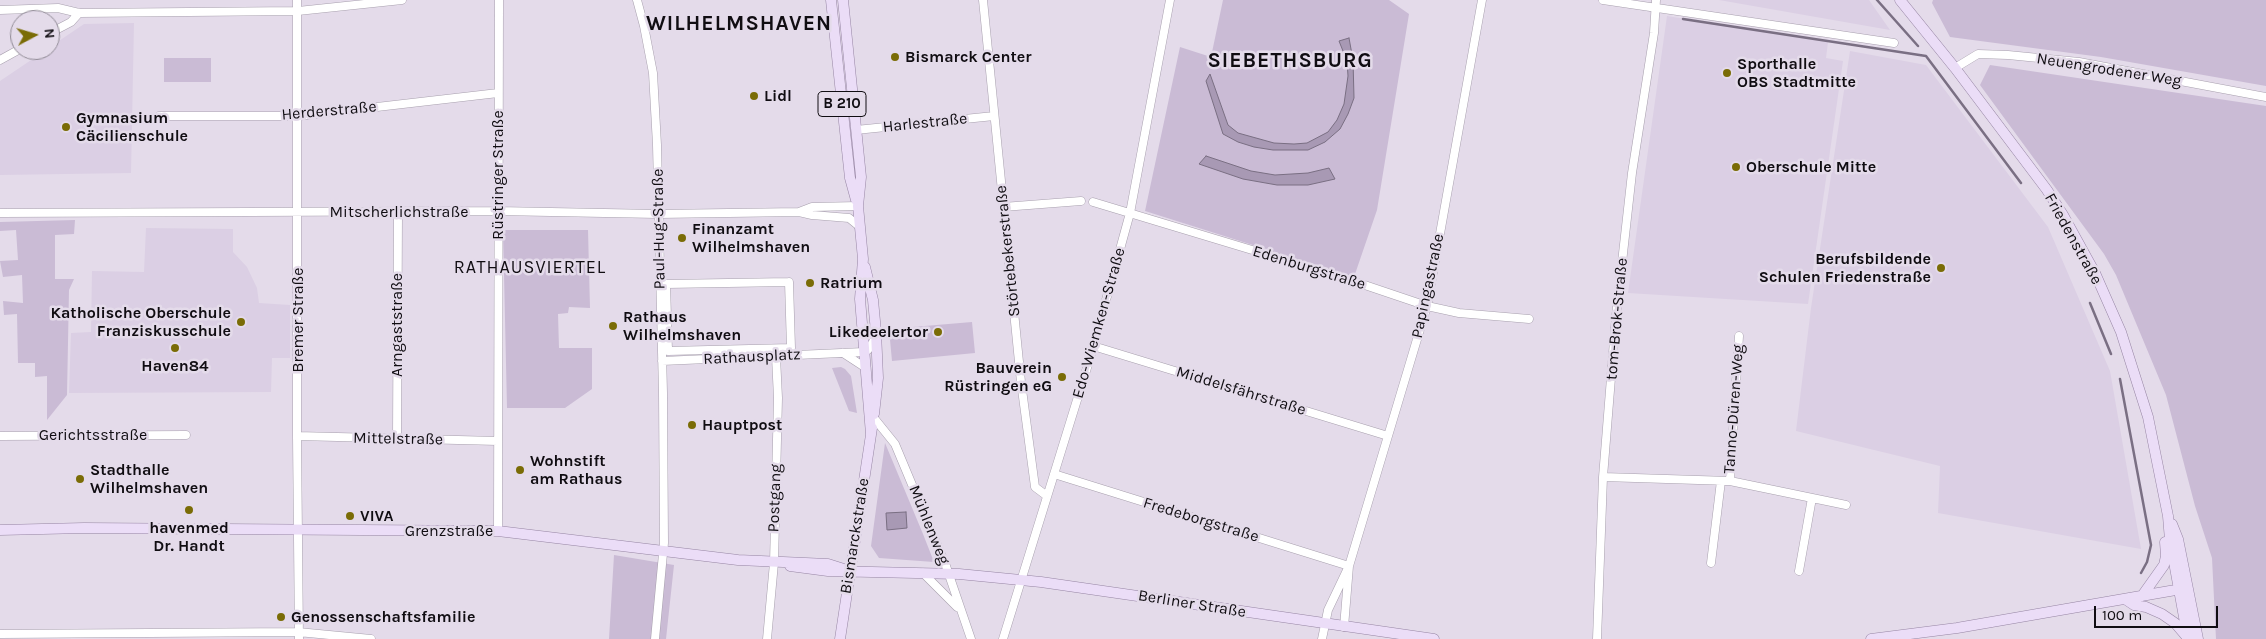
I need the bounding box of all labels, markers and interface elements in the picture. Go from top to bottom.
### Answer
north arrow [10,10,60,60]
district label: WILHELMSHAVEN [644,11,834,37]
text: N [40,28,58,39]
place label: Bismarck Center [905,47,1032,67]
district label: SIEBETHSBURG [1206,48,1374,74]
street label: Neuengrodener Weg [2035,49,2183,91]
marker: Bismarck Center [889,51,901,63]
place label: Sporthalle OBS Stadtmitte [1737,54,1856,92]
marker: Sporthalle OBS Stadtmitte [1721,67,1733,79]
place label: Lidl [764,86,792,106]
marker: Lidl [748,90,760,102]
road number: B 210 [818,92,866,116]
street label: Herderstraße [281,97,377,125]
place label: Gymnasium Cäcilienschule [76,108,188,146]
street label: Harlestraße [882,109,968,137]
street label: Rüstringer Straße [488,110,508,240]
marker: Gymnasium Cäcilienschule [60,121,72,133]
place label: Oberschule Mitte [1746,157,1876,177]
marker: Oberschule Mitte [1730,161,1742,173]
street label: Paul-Hug-Straße [648,168,670,290]
street label: Störtebekerstraße [992,184,1024,318]
street label: Friedenstraße [2040,190,2106,288]
street label: Mitscherlichstraße [330,202,468,222]
place label: Finanzamt Wilhelmshaven [692,219,810,257]
marker: Finanzamt Wilhelmshaven [676,232,688,244]
street label: Papingastraße [1408,232,1448,340]
street label: Edenburgstraße [1250,242,1368,294]
street label: Edo-Wiemken-Straße [1068,245,1130,401]
place label: Berufsbildende Schulen Friedenstraße [1759,249,1931,287]
district label: RATHAUSVIERTEL [452,257,608,279]
street label: tom-Brok-Straße [1602,257,1632,381]
marker: Berufsbildende Schulen Friedenstraße [1935,262,1947,274]
street label: Bremer Straße [288,267,308,373]
street label: Arngaststraße [387,273,407,377]
place label: Ratrium [820,273,883,293]
marker: Ratrium [804,277,816,289]
place label: Katholische Oberschule Franziskusschule [51,303,231,341]
place label: Rathaus Wilhelmshaven [623,307,741,345]
marker: Katholische Oberschule Franziskusschule [235,316,247,328]
marker: Rathaus Wilhelmshaven [607,320,619,332]
place label: Likedeelertor [829,322,928,342]
marker: Likedeelertor [932,326,944,338]
marker: Haven84 [169,342,181,354]
street label: Tanno-Düren-Weg [1720,344,1748,474]
street label: Rathausplatz [703,345,801,369]
place label: Haven84 [141,356,209,376]
place label: Bauverein Rüstringen eG [944,358,1052,396]
street label: Middelsfährstraße [1174,362,1308,420]
marker: Bauverein Rüstringen eG [1056,371,1068,383]
place label: Hauptpost [702,415,782,435]
marker: Hauptpost [686,419,698,431]
street label: Gerichtsstraße [39,425,147,445]
street label: Mittelstraße [353,429,443,449]
place label: Wohnstift am Rathaus [530,451,622,489]
place label: Stadthalle Wilhelmshaven [90,460,208,498]
street label: Postgang [764,463,786,533]
marker: Wohnstift am Rathaus [514,464,526,476]
marker: Stadthalle Wilhelmshaven [74,473,86,485]
street label: Bismarckstraße [836,477,874,595]
street label: Mühlenweg [904,482,954,568]
street label: Fredeborgstraße [1141,493,1261,547]
marker: havenmed Dr. Handt [183,504,195,516]
place label: VIVA [360,506,394,526]
marker: VIVA [344,510,356,522]
place label: havenmed Dr. Handt [149,518,229,556]
street label: Grenzstraße [405,521,493,541]
street label: Berliner Straße [1137,586,1247,622]
scale bar [2096,596,2220,628]
text: 100 m [2102,606,2142,624]
place label: Genossenschaftsfamilie [291,607,475,627]
marker: Genossenschaftsfamilie [275,611,287,623]

